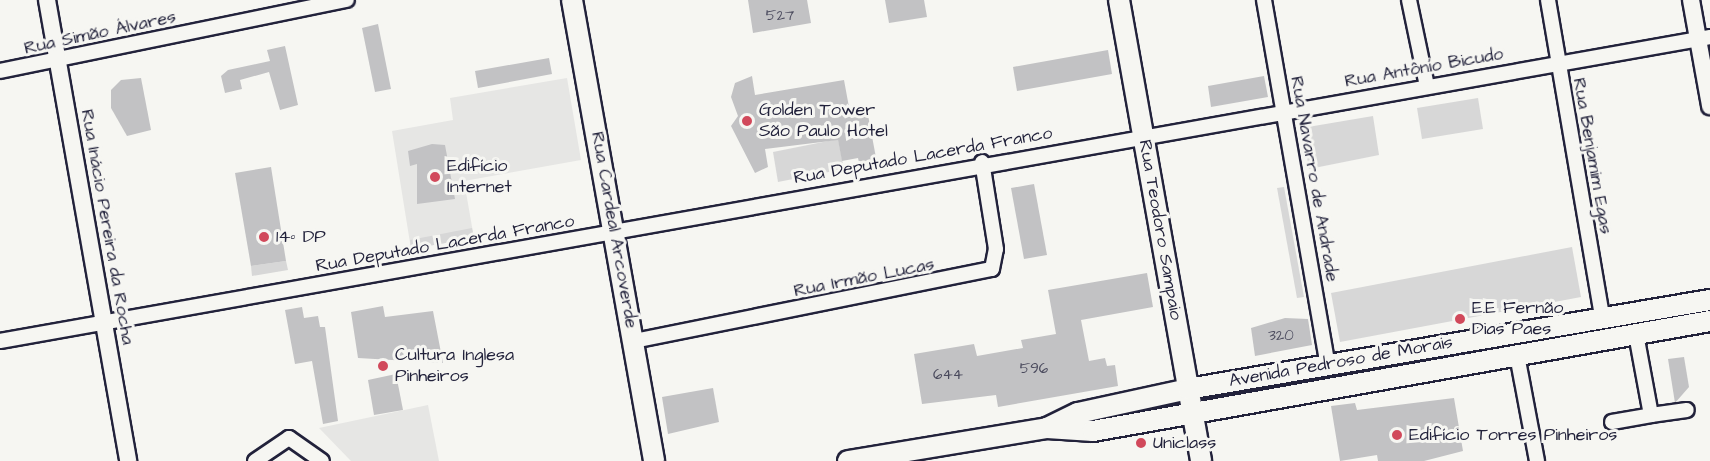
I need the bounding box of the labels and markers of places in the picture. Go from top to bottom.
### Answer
place label: Golden Tower São Paulo Hotel [759,100,888,142]
marker: Golden Tower São Paulo Hotel [740,114,754,128]
place label: Edifício Internet [447,156,512,198]
marker: Edifício Internet [428,170,442,184]
place label: 14º DP [276,226,326,248]
marker: 14º DP [257,230,271,244]
place label: E.E Fernão Dias Paes [1472,298,1563,340]
marker: E.E Fernão Dias Paes [1453,312,1467,326]
place label: Cultura Inglesa Pinheiros [395,345,514,388]
marker: Cultura Inglesa Pinheiros [376,359,390,373]
place label: Edifício Torres Pinheiros [1409,424,1617,446]
marker: Edifício Torres Pinheiros [1390,428,1404,442]
place label: Uniclass [1153,432,1216,454]
marker: Uniclass [1134,436,1148,450]

